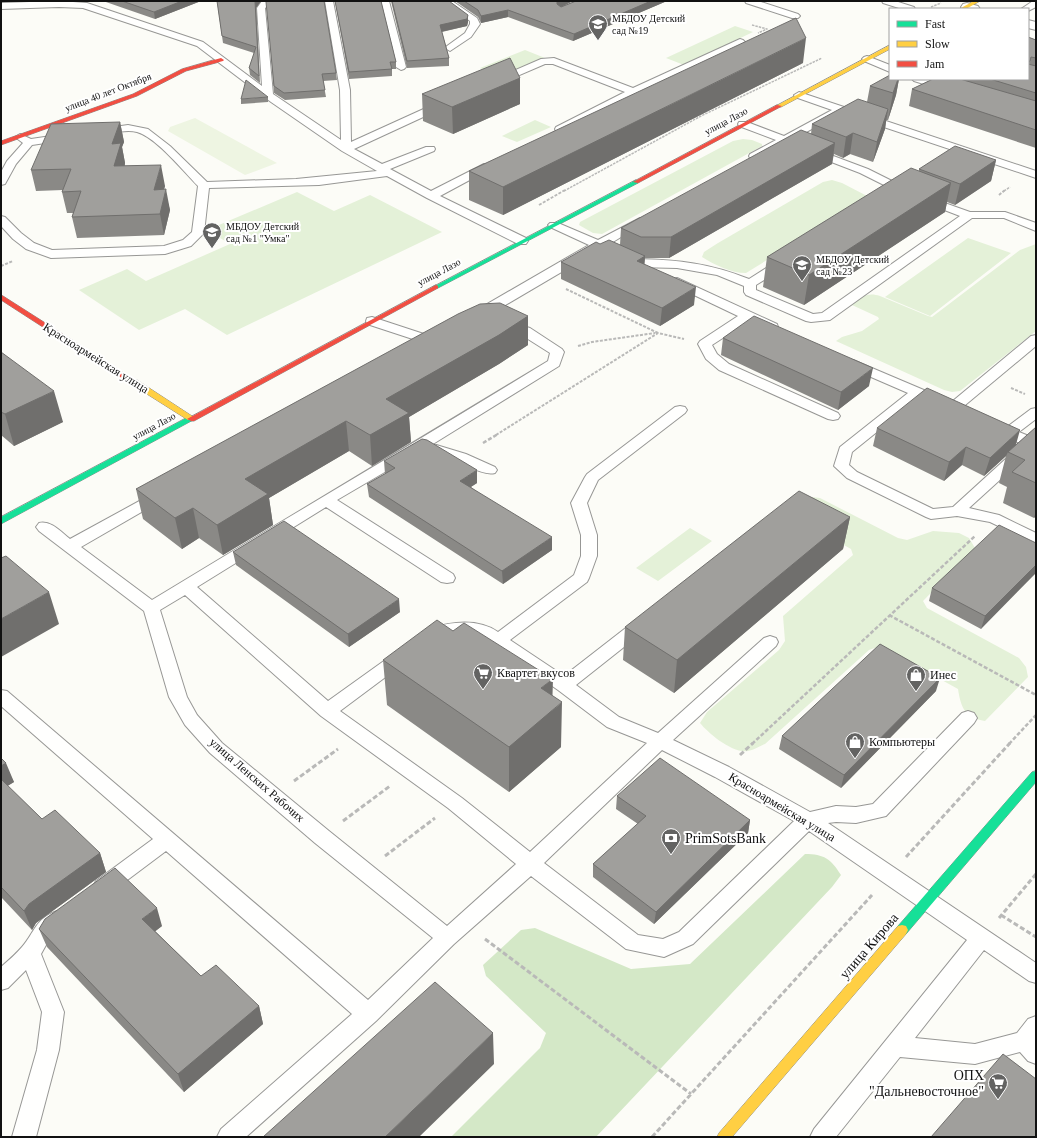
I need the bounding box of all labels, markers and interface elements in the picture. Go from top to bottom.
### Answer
legend [889,8,1029,80]
school or university icon: МБДОУ Детский сад №19 [587,13,609,41]
place label: МБДОУ Детский сад №19 [612,13,686,36]
text: Fast [925,17,946,31]
text: Slow [925,37,950,51]
text: Jam [925,57,945,71]
street label: улица 40 лет Октября [63,70,153,114]
street label: улица Лазо [703,105,749,137]
school or university icon: МБДОУ Детский сад №1 "Умка" [201,221,223,249]
place label: МБДОУ Детский сад №1 "Умка" [226,221,300,244]
school or university icon: МБДОУ Детский сад №23 [791,254,813,282]
place label: МБДОУ Детский сад №23 [816,254,890,277]
street label: улица Лазо [416,256,462,288]
street label: Красноармейская улица [41,320,152,397]
street label: улица Лазо [131,410,177,442]
supermarket icon: Квартет вкусов [472,662,494,690]
shop icon: Инес [905,664,927,692]
place label: Квартет вкусов [497,666,575,680]
place label: Инес [930,668,956,682]
shop icon: Компьютеры [844,731,866,759]
street label: улица Ленских Рабочих [207,735,307,825]
place label: Компьютеры [869,735,935,749]
street label: Красноармейская улица [726,770,838,845]
bank icon: PrimSotsBank [660,827,682,855]
place label: PrimSotsBank [685,831,766,846]
street label: улица Кирова [837,910,902,982]
place label: ОПХ "Дальневосточное" [869,1068,984,1099]
supermarket icon: ОПХ "Дальневосточное" [987,1072,1009,1100]

